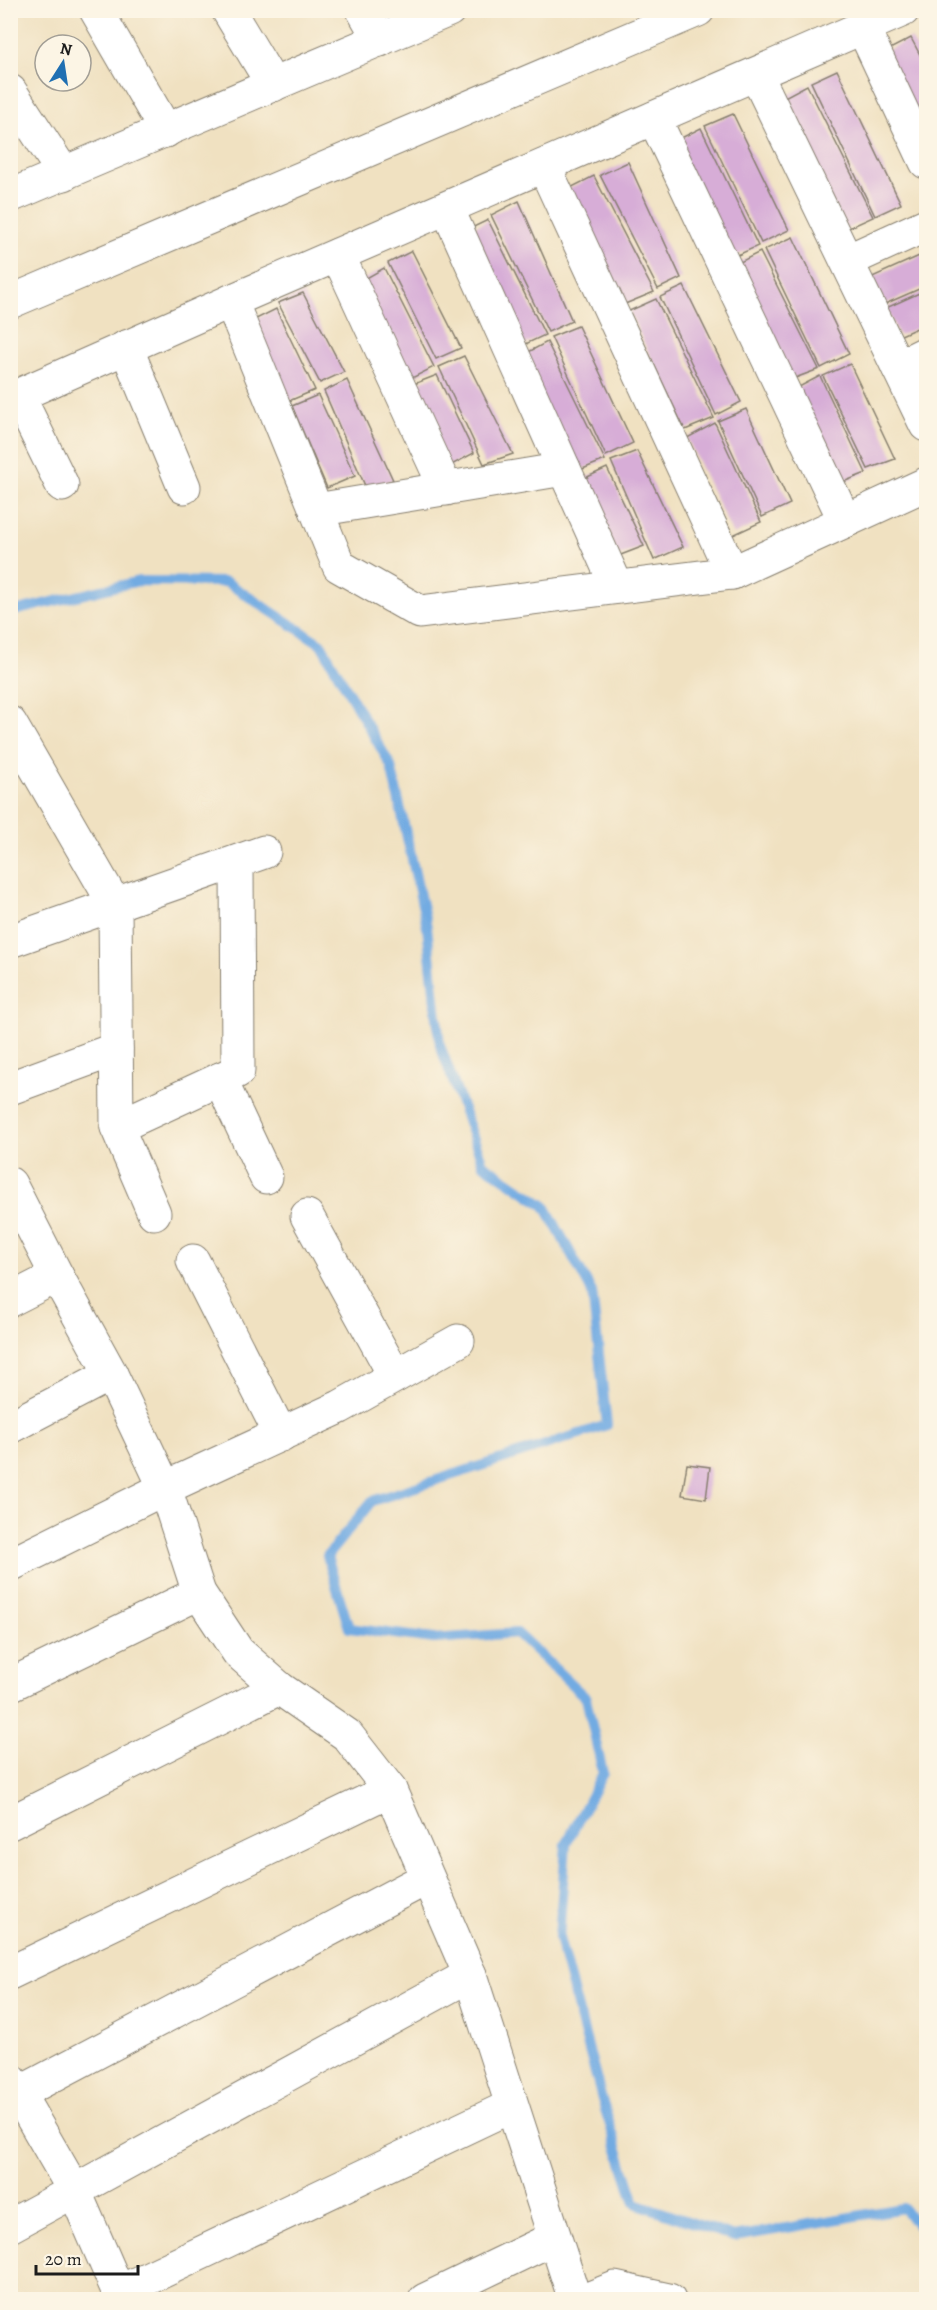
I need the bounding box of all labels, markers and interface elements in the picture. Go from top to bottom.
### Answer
north arrow [33,33,93,93]
text: N [58,37,74,61]
scale bar [36,2238,138,2276]
text: 20 m [45,2247,82,2271]

